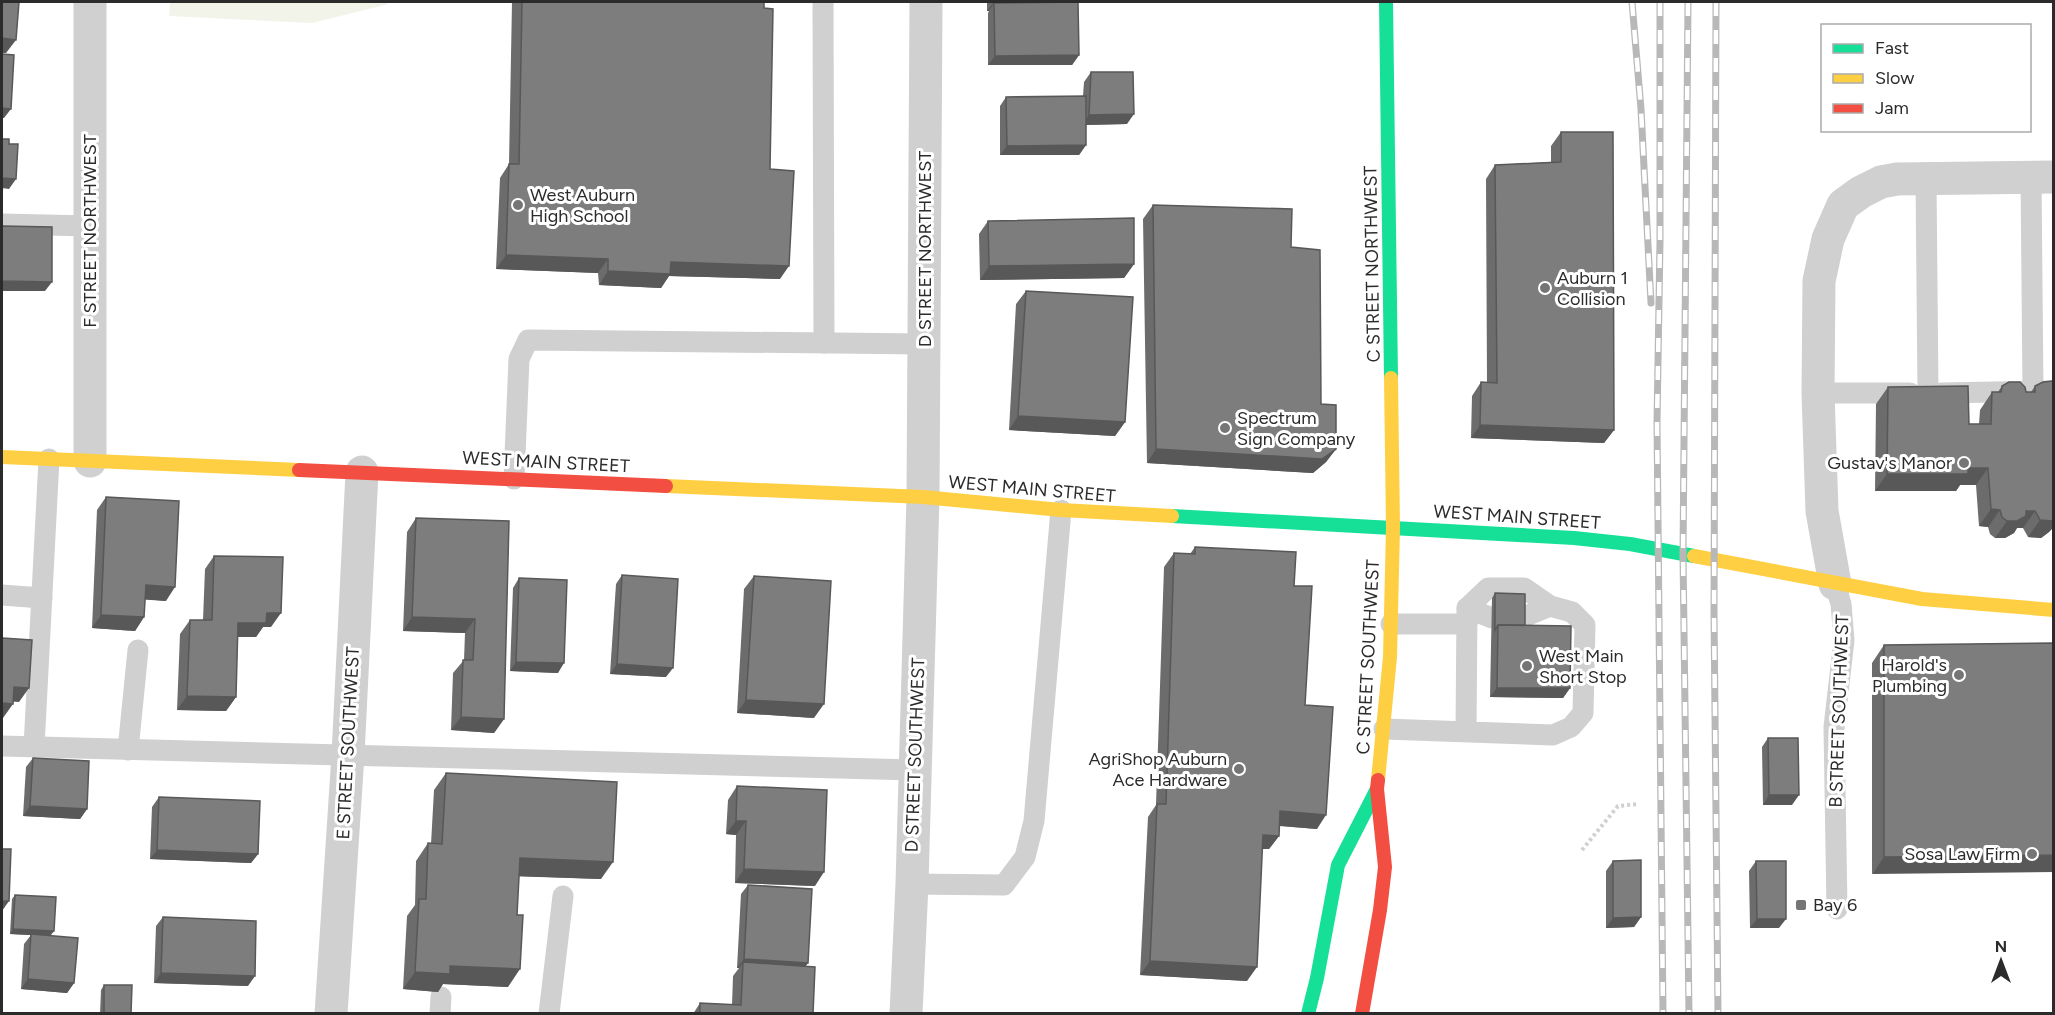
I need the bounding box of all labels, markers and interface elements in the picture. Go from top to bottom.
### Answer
legend [1821,24,2031,132]
text: Fast [1875,37,1909,59]
text: Slow [1875,67,1914,89]
text: Jam [1875,97,1909,119]
street label: F STREET NORTHWEST [79,134,101,328]
street label: D STREET NORTHWEST [914,151,936,347]
street label: C STREET NORTHWEST [1359,165,1385,363]
place label: West Auburn High School [530,184,635,227]
marker: West Auburn High School [511,198,525,212]
place label: Auburn 1 Collision [1557,267,1628,310]
marker: Auburn 1 Collision [1538,281,1552,295]
place label: Spectrum Sign Company [1237,407,1356,450]
marker: Spectrum Sign Company [1218,421,1232,435]
street label: WEST MAIN STREET [462,447,630,477]
place label: Gustav's Manor [1827,452,1952,474]
marker: Gustav's Manor [1957,456,1971,470]
street label: WEST MAIN STREET [948,471,1116,507]
street label: WEST MAIN STREET [1433,500,1601,534]
street label: C STREET SOUTHWEST [1352,559,1384,755]
street label: B STREET SOUTHWEST [1825,614,1853,808]
place label: West Main Short Stop [1539,645,1627,688]
street label: E STREET SOUTHWEST [332,646,364,840]
place label: Harold's Plumbing [1872,654,1947,697]
street label: D STREET SOUTHWEST [901,657,929,853]
marker: West Main Short Stop [1520,659,1534,673]
marker: Harold's Plumbing [1952,668,1966,682]
place label: AgriShop Auburn Ace Hardware [1089,748,1227,791]
marker: AgriShop Auburn Ace Hardware [1232,762,1246,776]
place label: Sosa Law Firm [1904,843,2020,865]
marker: Sosa Law Firm [2025,847,2039,861]
place label: Bay 6 [1813,894,1857,916]
marker: Bay 6 [1794,898,1808,912]
north arrow [1971,931,2031,991]
text: N [1995,937,2007,956]

